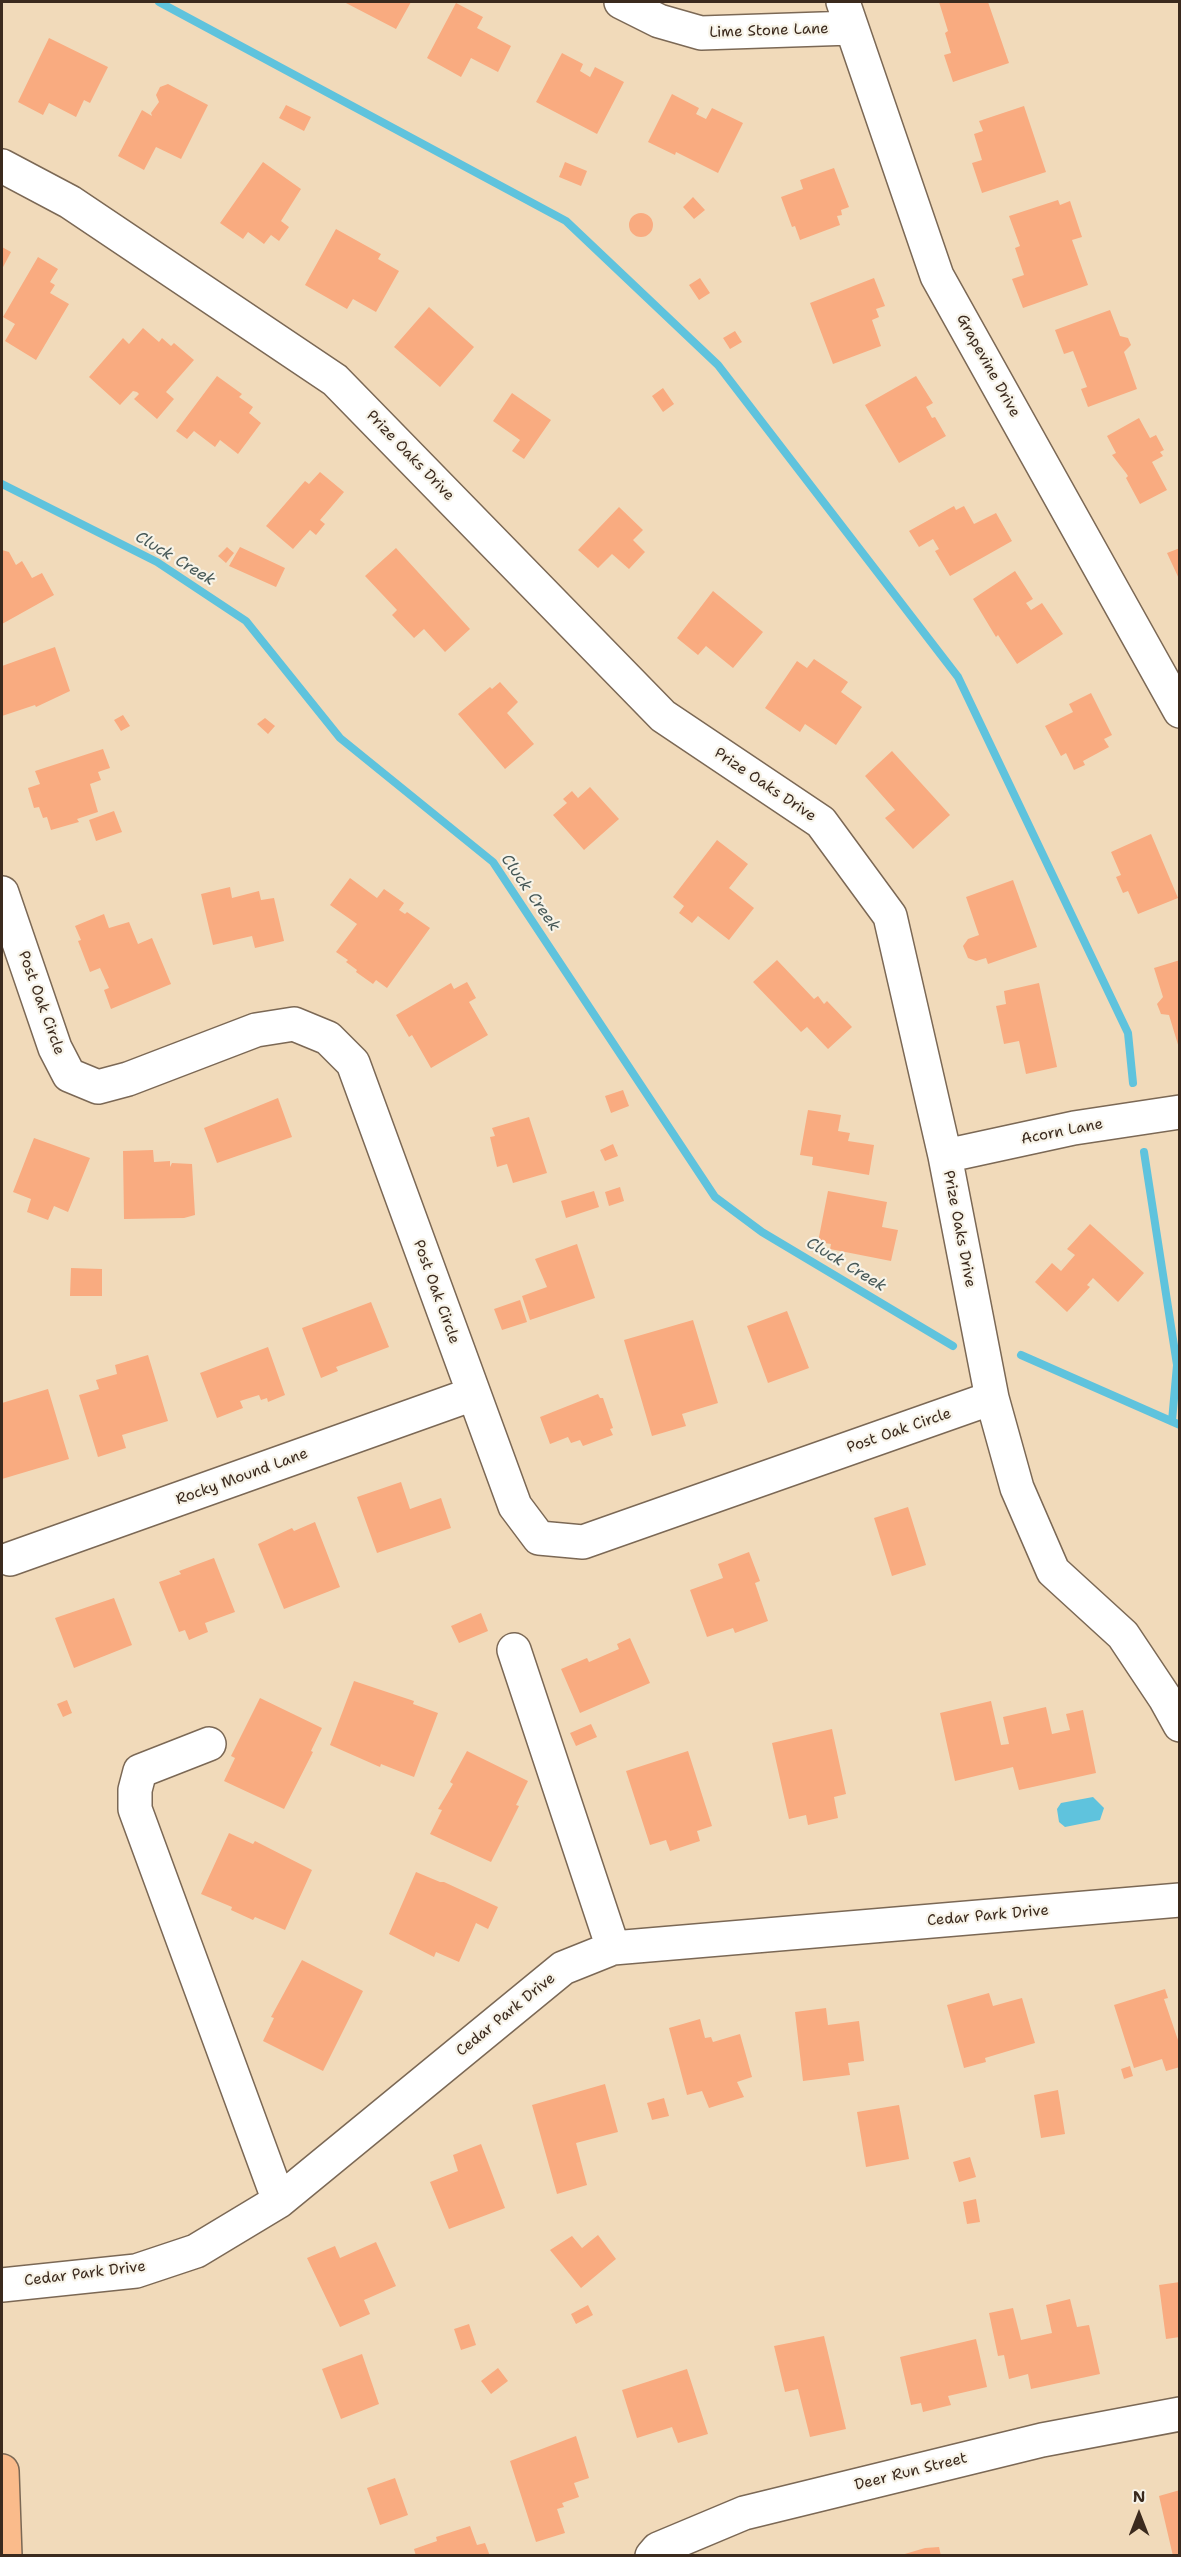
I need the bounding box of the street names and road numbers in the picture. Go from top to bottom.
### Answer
street label: Lime Stone Lane [709,20,829,42]
street label: Grapevine Drive [952,311,1024,421]
street label: Prize Oaks Drive [362,407,458,505]
street label: Prize Oaks Drive [711,744,819,826]
street label: Post Oak Circle [14,949,68,1057]
street label: Acorn Lane [1020,1115,1104,1149]
street label: Prize Oaks Drive [939,1169,979,1289]
street label: Post Oak Circle [409,1238,463,1346]
street label: Post Oak Circle [844,1405,954,1457]
street label: Rocky Mound Lane [174,1445,310,1509]
street label: Cedar Park Drive [926,1902,1050,1930]
street label: Cedar Park Drive [453,1970,559,2060]
street label: Cedar Park Drive [23,2258,147,2290]
street label: Deer Run Street [853,2449,969,2495]

